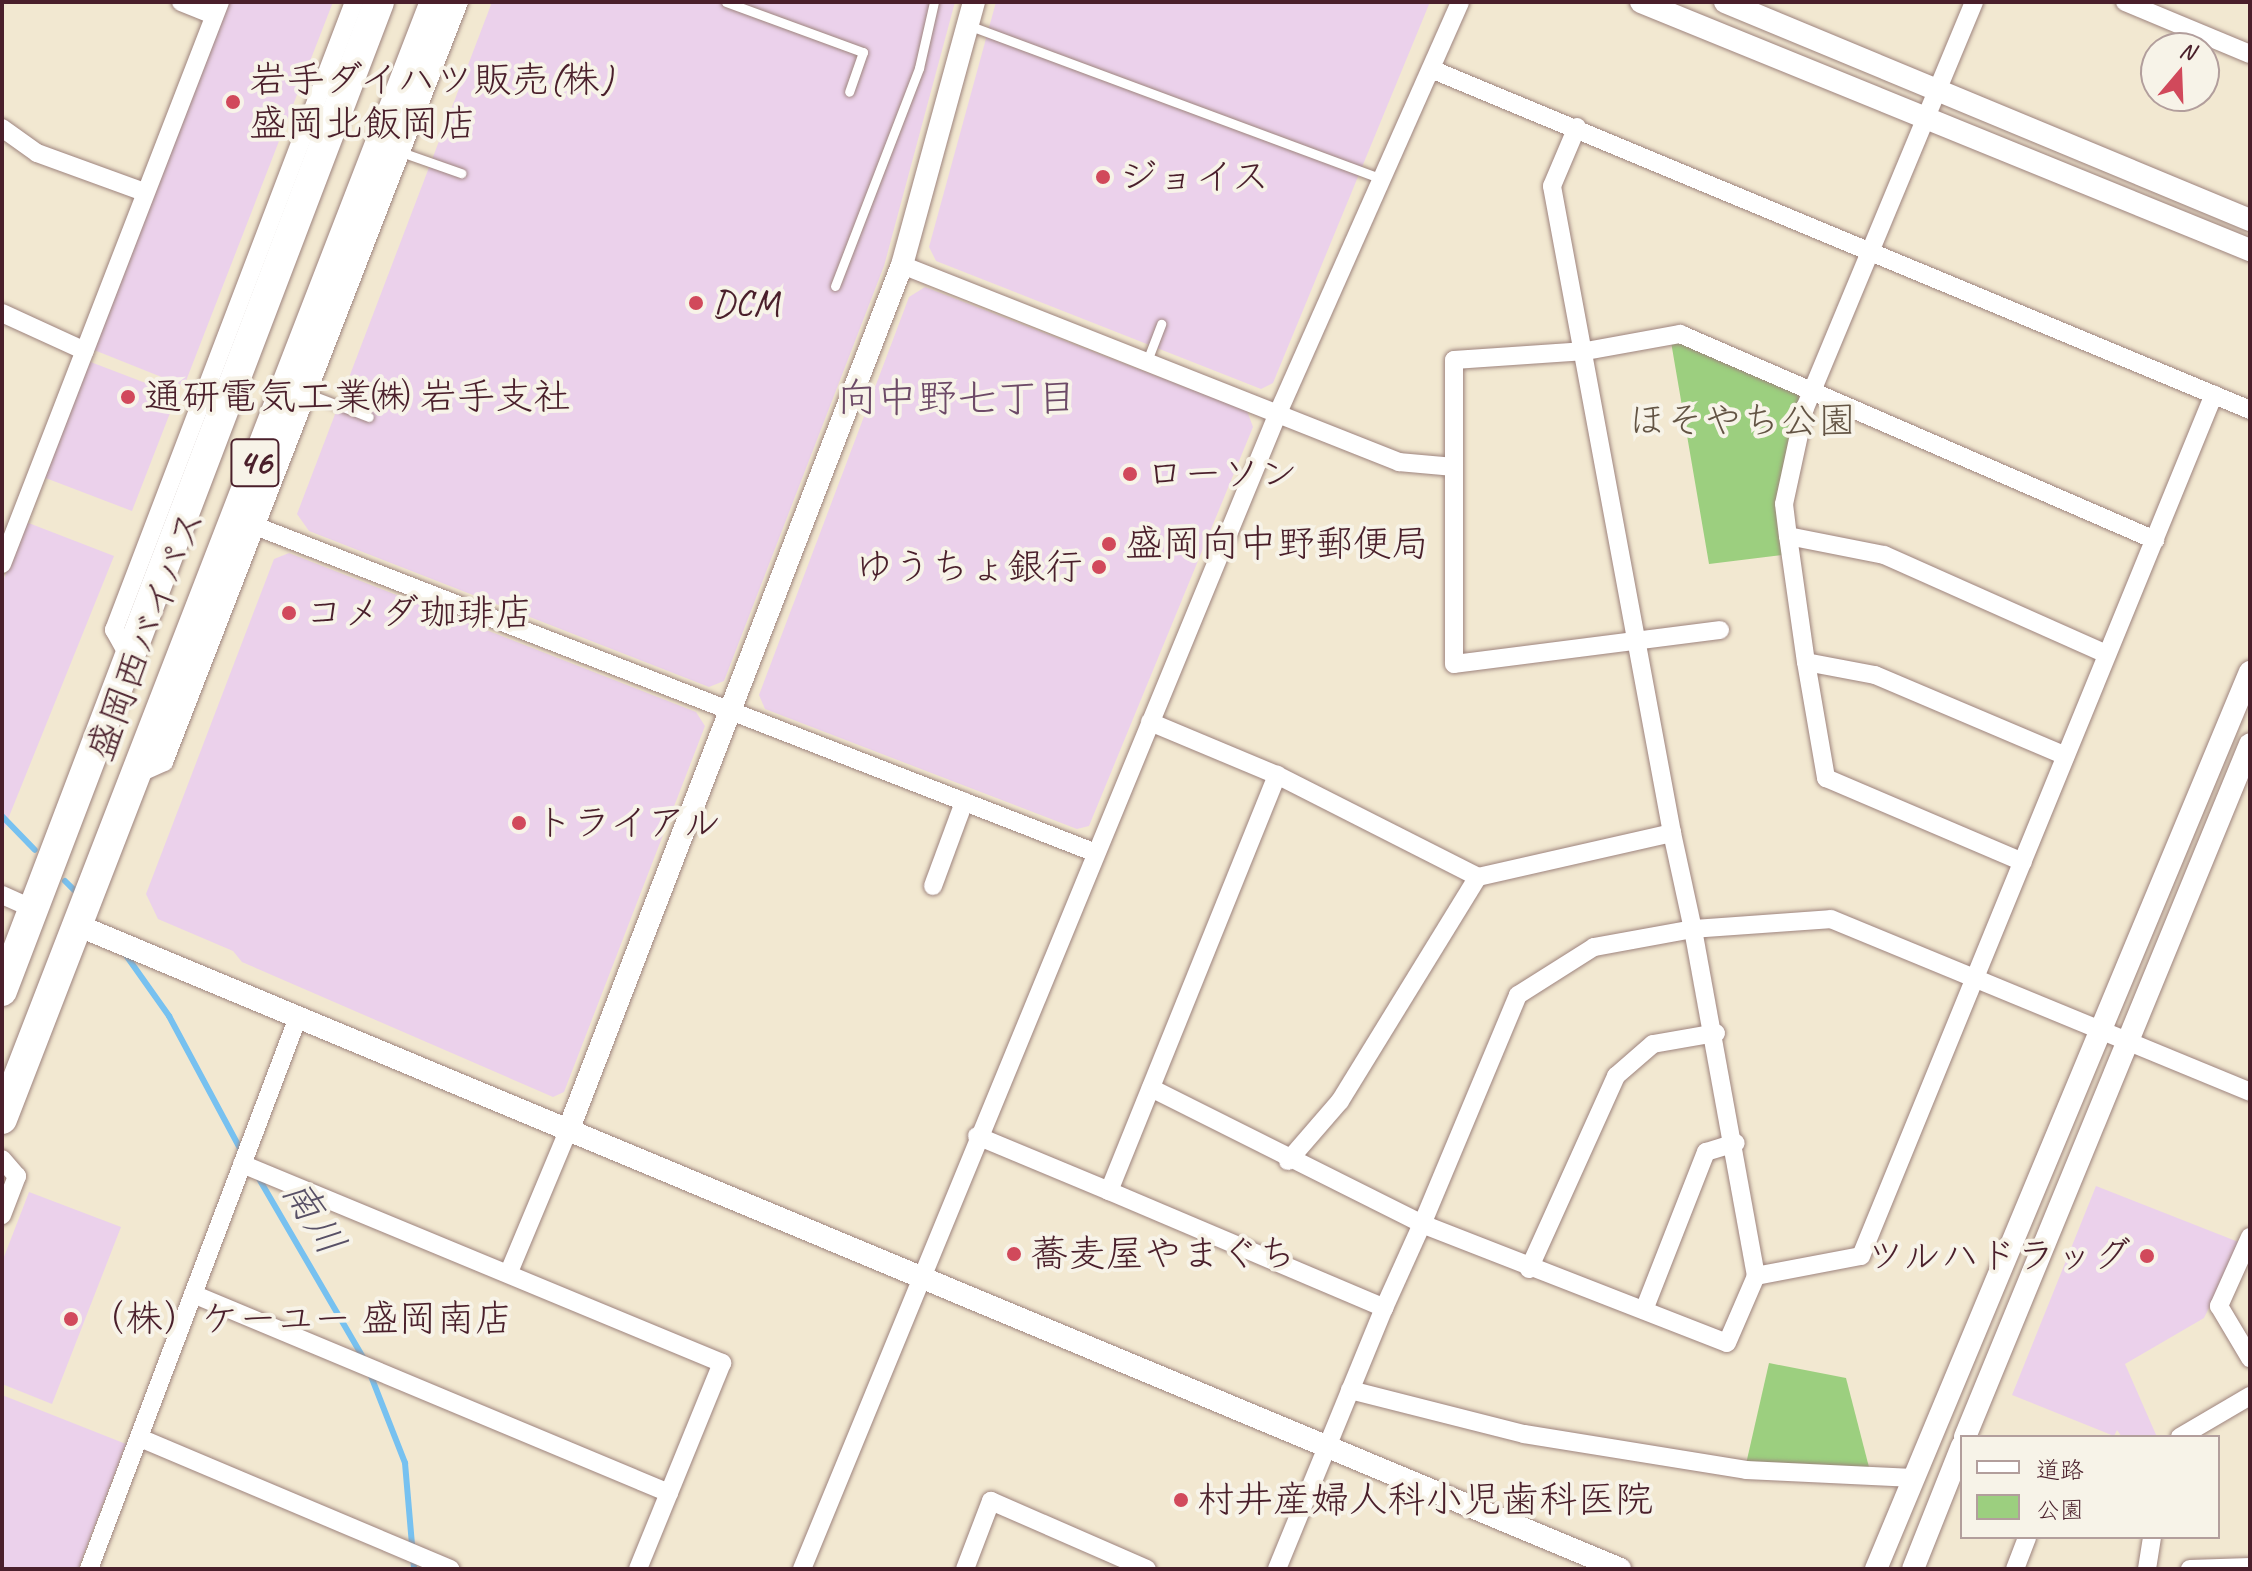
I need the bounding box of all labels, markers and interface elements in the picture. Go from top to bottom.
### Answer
north arrow [2140,32,2220,112]
text: N [2176,36,2198,67]
place label: 岩手ダイハツ販売(株) 盛岡北飯岡店 [249,57,616,146]
marker: 岩手ダイハツ販売(株) 盛岡北飯岡店 [224,93,242,111]
place label: ジョイス [1119,154,1271,200]
marker: ジョイス [1094,168,1112,186]
place label: DCM [712,280,780,326]
marker: DCM [687,294,705,312]
place label: 通研電気工業㈱ 岩手支社 [144,374,571,420]
district label: 向中野七丁目 [837,374,1077,422]
marker: 通研電気工業㈱ 岩手支社 [119,388,137,406]
park label: ほそやち公園 [1628,398,1856,444]
road number: 46 [229,431,281,495]
place label: ローソン [1146,451,1298,497]
marker: ローソン [1121,465,1139,483]
street label: 盛岡西バイパス [77,503,215,767]
place label: 盛岡向中野郵便局 [1125,521,1429,567]
marker: 盛岡向中野郵便局 [1100,535,1118,553]
place label: ゆうちょ銀行 [855,544,1083,590]
marker: ゆうちょ銀行 [1090,558,1108,576]
place label: コメダ珈琲店 [305,590,533,636]
marker: コメダ珈琲店 [280,604,298,622]
place label: トライアル [535,800,725,846]
marker: トライアル [510,814,528,832]
water label: 南川 [272,1170,356,1264]
place label: 蕎麦屋やまぐち [1030,1231,1296,1277]
place label: ツルハドラッグ [1865,1233,2131,1279]
marker: 蕎麦屋やまぐち [1005,1245,1023,1263]
marker: ツルハドラッグ [2138,1247,2156,1265]
place label: （株）ケーユー 盛岡南店 [87,1296,513,1342]
marker: （株）ケーユー 盛岡南店 [62,1310,80,1328]
legend [1960,1435,2220,1539]
text: 道路 [2036,1455,2084,1485]
place label: 村井産婦人科小児歯科医院 [1197,1477,1653,1523]
marker: 村井産婦人科小児歯科医院 [1172,1491,1190,1509]
text: 公園 [2036,1495,2084,1525]

